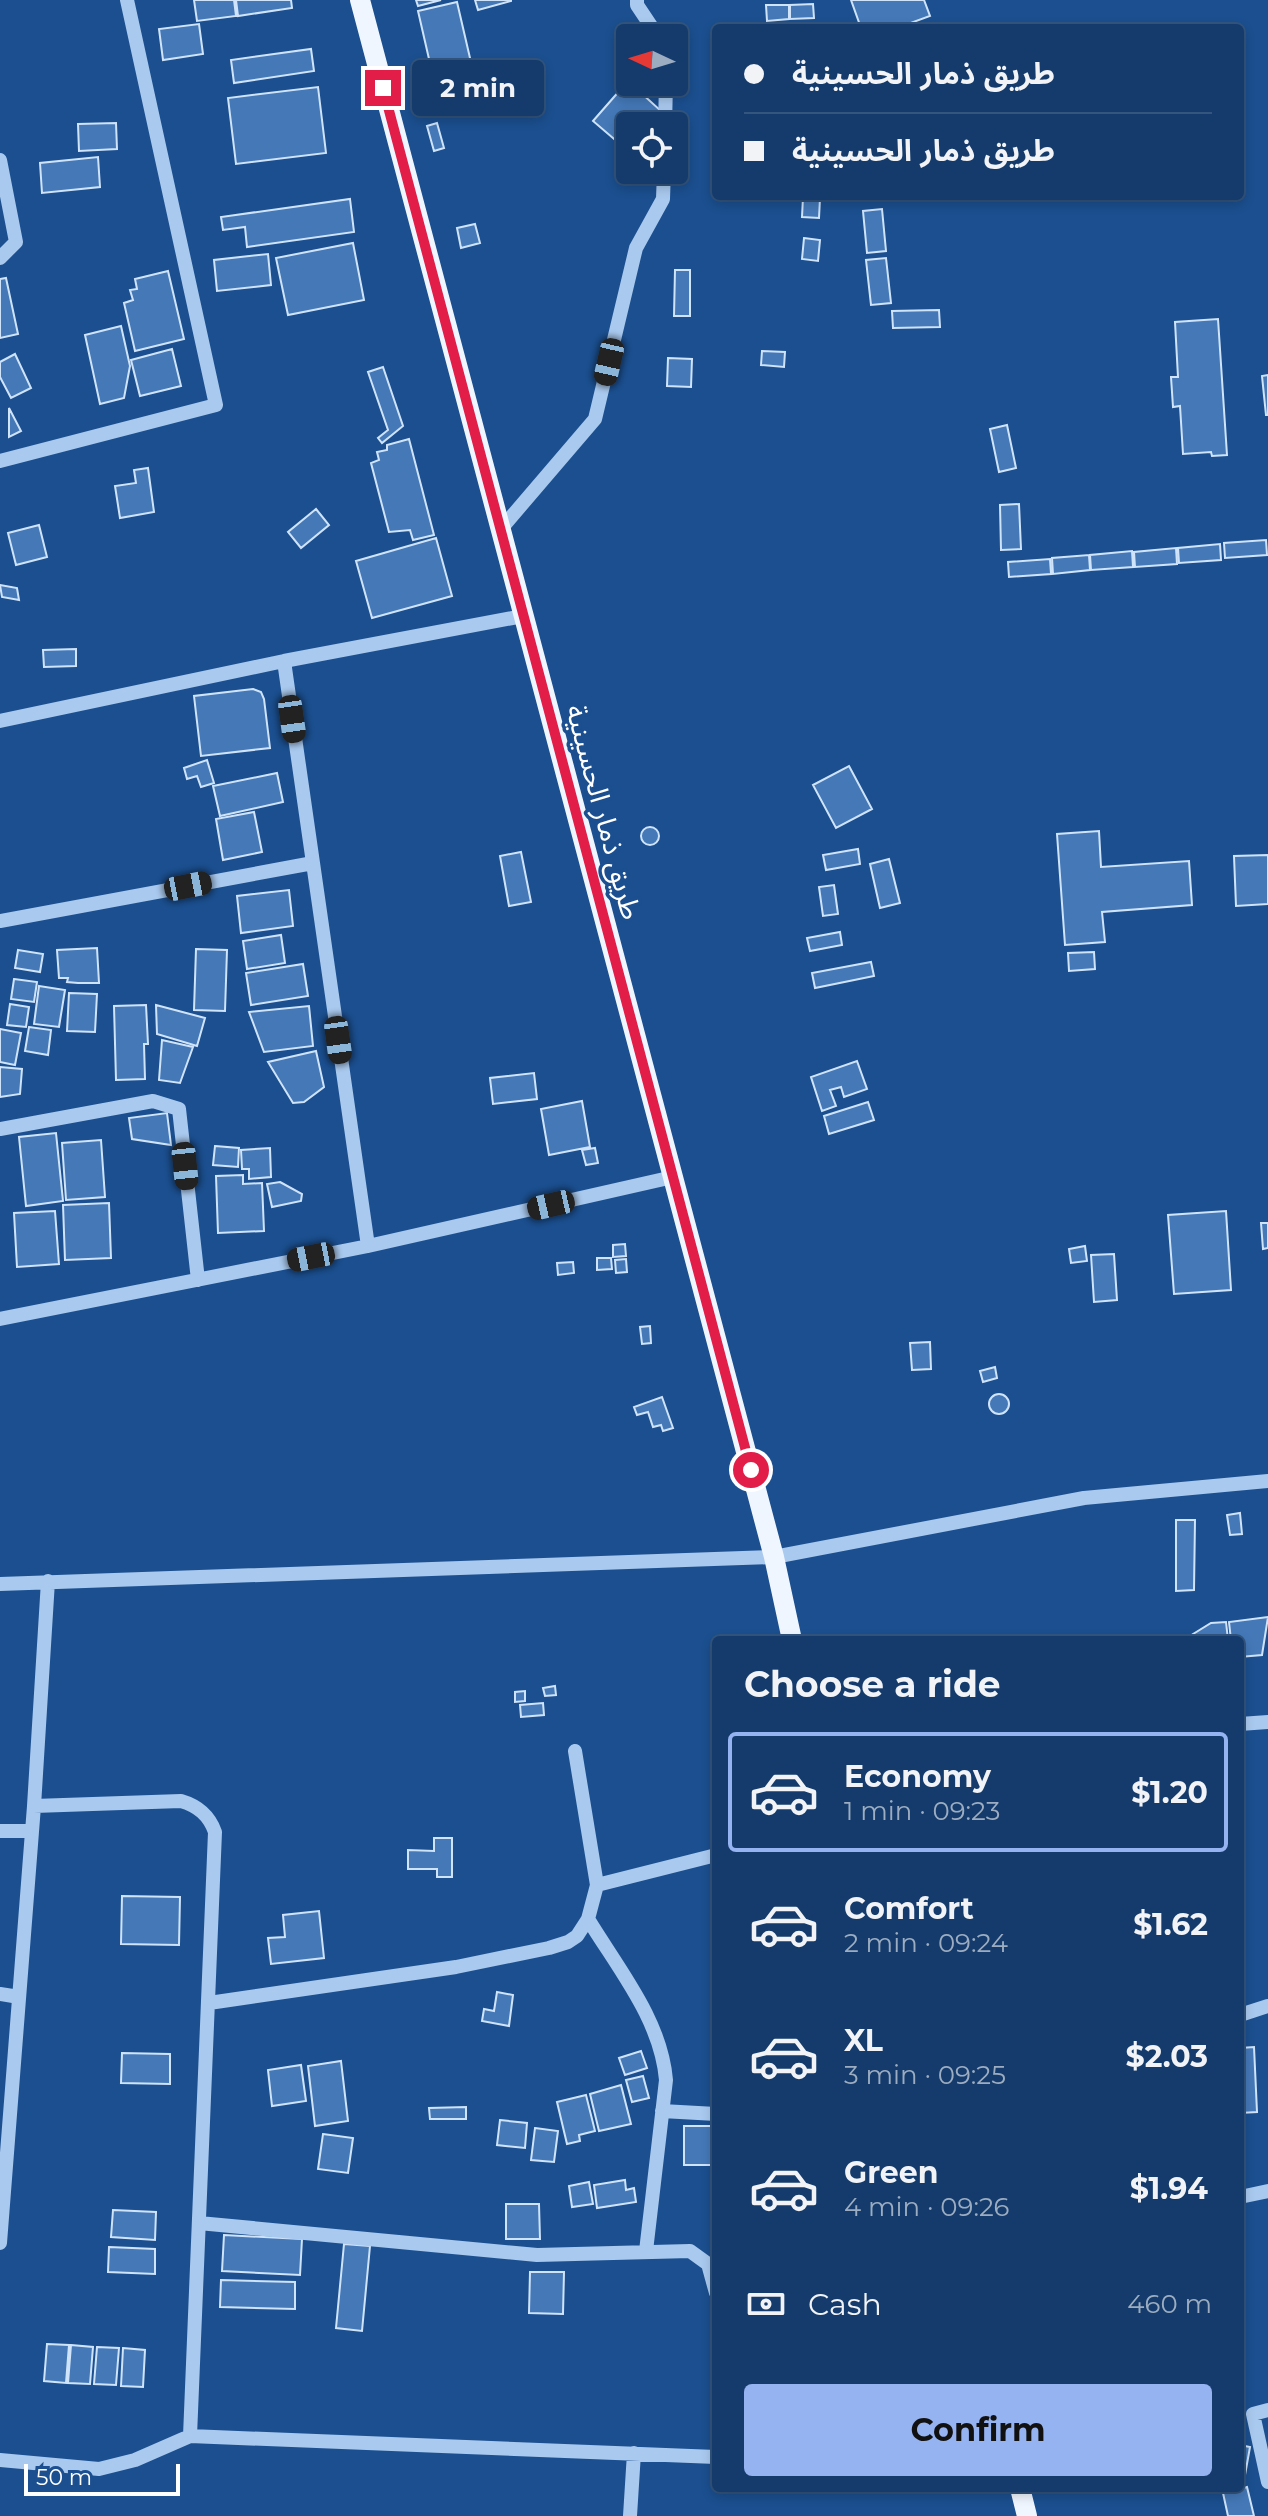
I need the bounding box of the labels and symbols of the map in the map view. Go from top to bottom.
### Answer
north arrow [616,24,688,96]
callout: 2 min [411,60,543,116]
route end [365,70,401,106]
car [592,336,626,388]
car [277,694,307,744]
street label: طريق ذمار الحسينية [558,701,649,923]
car [162,870,214,902]
car [323,1015,353,1065]
car [171,1141,199,1191]
car [525,1188,577,1222]
car [285,1241,337,1273]
route start [733,1452,769,1488]
scale bar [24,2460,180,2496]

